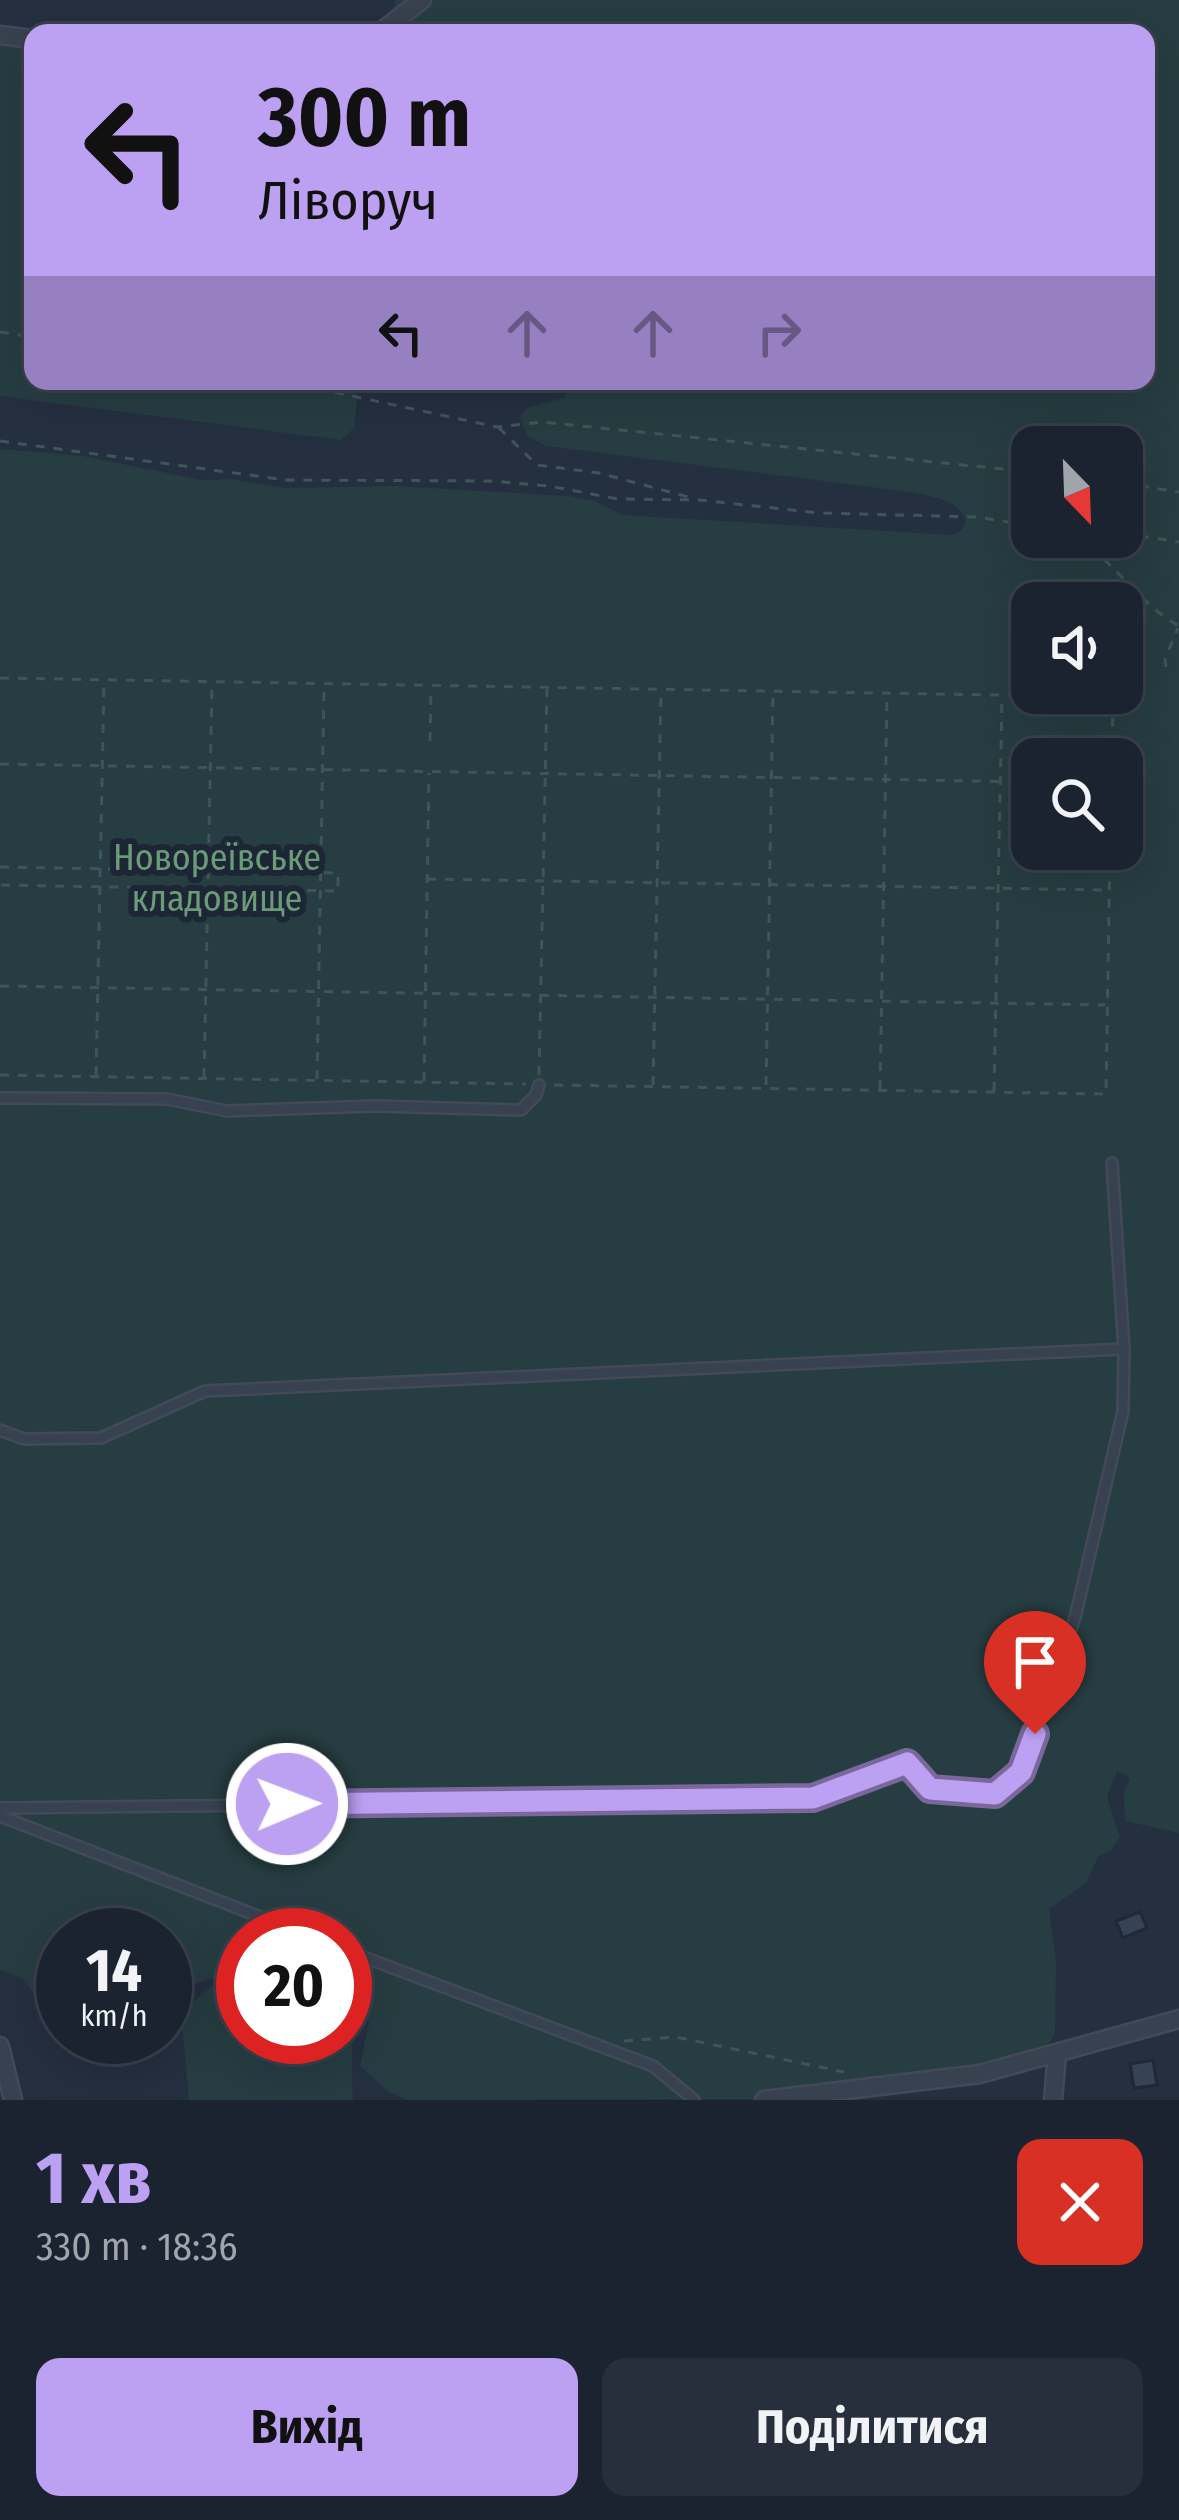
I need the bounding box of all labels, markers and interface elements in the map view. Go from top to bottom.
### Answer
text: 300 m [258,67,471,168]
icon: left [60,72,216,228]
text: Ліворуч [258,169,438,233]
icon: left [368,300,434,366]
icon: ahead [494,300,560,366]
icon: ahead [620,300,686,366]
icon: right [746,300,812,366]
north arrow [1011,426,1143,558]
map controls [1011,426,1143,870]
button: sound [1011,582,1143,714]
button: search [1011,738,1143,870]
park label: Новореївське кладовище [113,836,321,921]
pin [984,1611,1086,1734]
icon: arrive [1002,1629,1068,1695]
position arrow [224,1741,350,1867]
speed limit sign: 20 [216,1908,372,2064]
text: 14 [86,1935,142,2007]
text: km/h [81,1998,147,2034]
text: 1 хв [36,2136,152,2222]
button: close [1017,2139,1143,2265]
text: 330 m · 18:36 [36,2224,238,2270]
button: Вихід [36,2358,578,2496]
button: Поділитися [602,2358,1143,2496]

